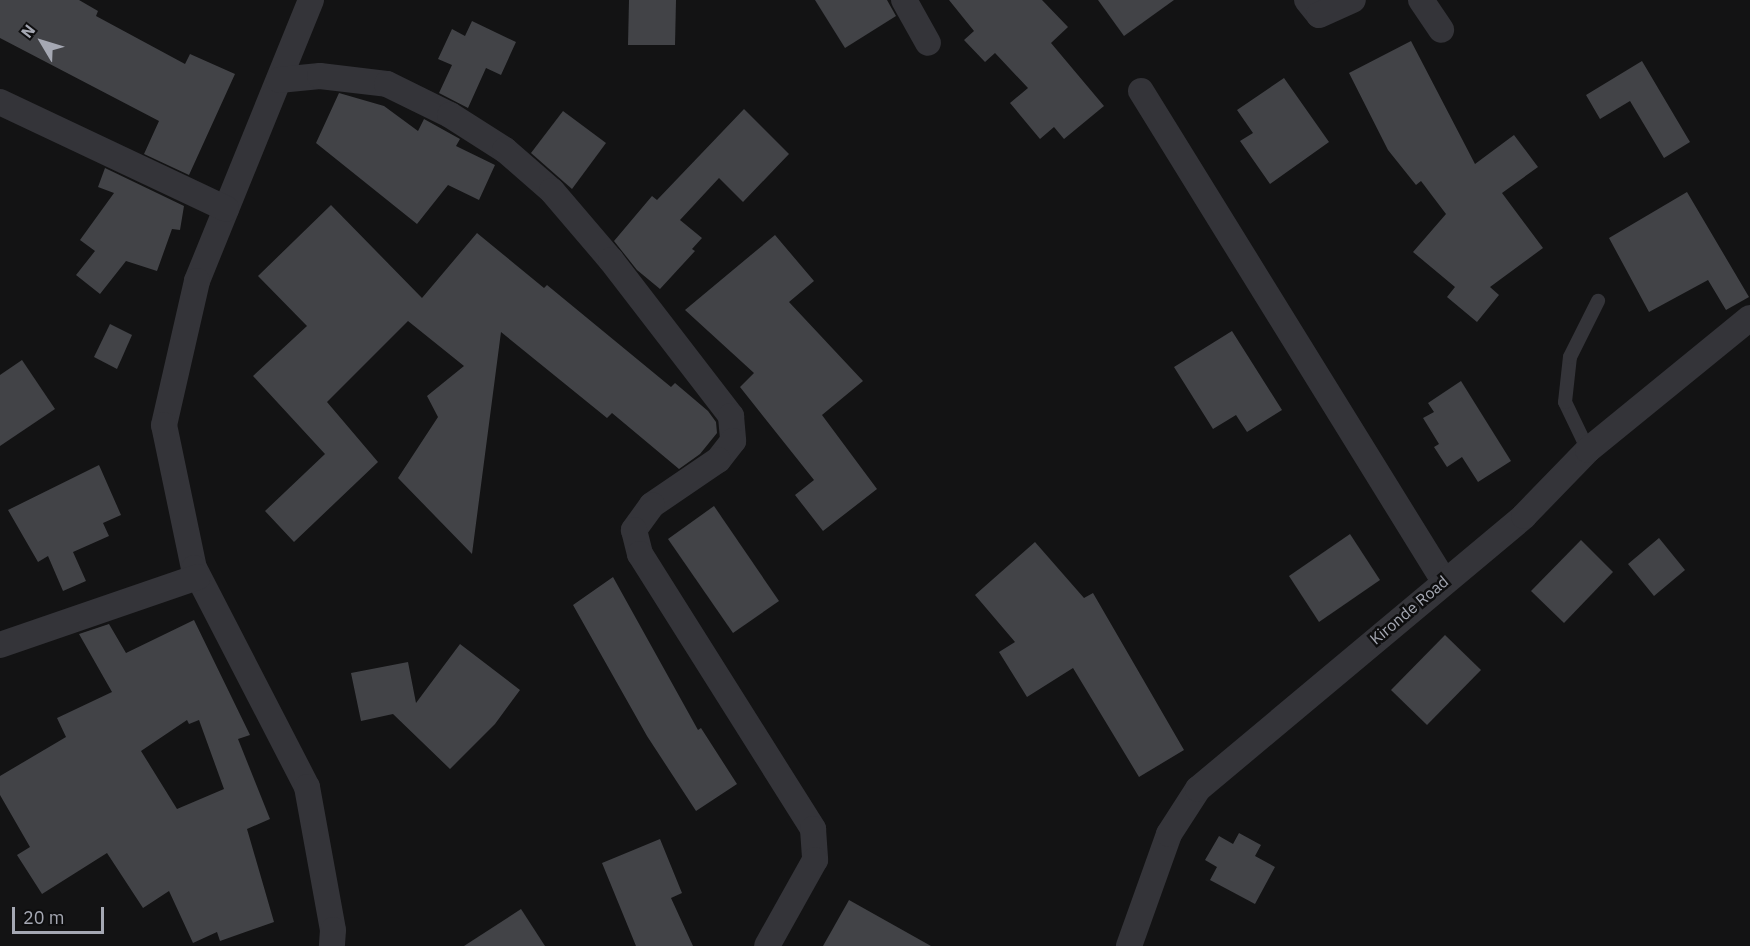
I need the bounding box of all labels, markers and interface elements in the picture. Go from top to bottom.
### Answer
north arrow [12,12,72,72]
text: N [16,20,39,42]
street label: Kironde Road [1366,572,1452,648]
scale bar [15,895,106,933]
text: 20 m [23,906,65,929]

